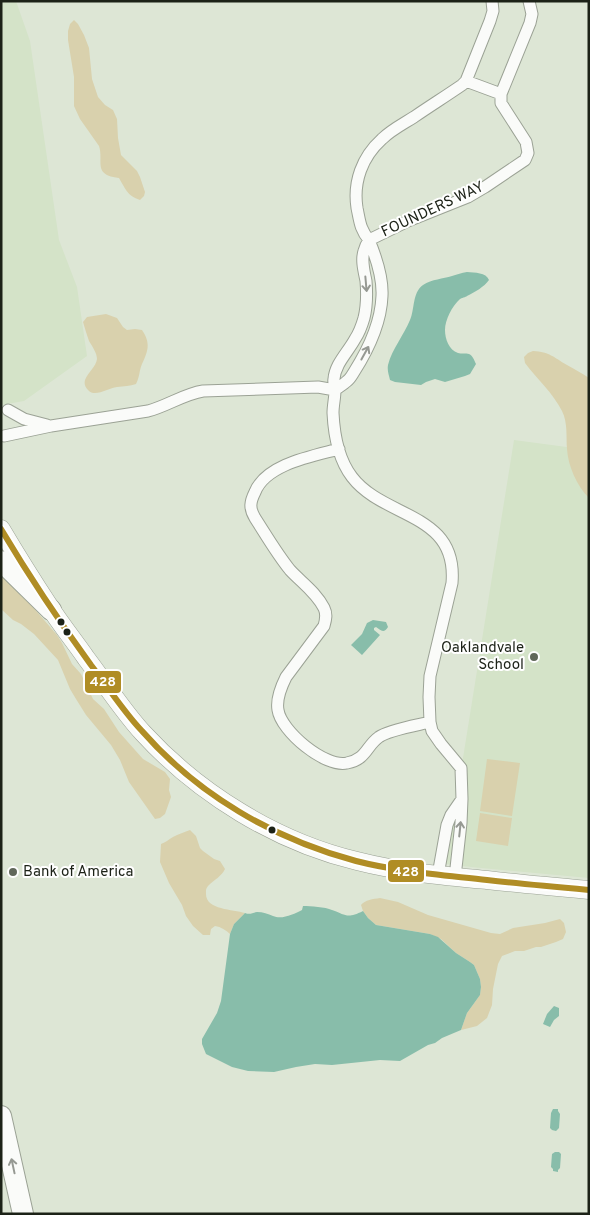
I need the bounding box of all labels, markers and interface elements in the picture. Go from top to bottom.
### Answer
street label: FOUNDERS WAY [378,178,488,242]
one-way arrow [361,276,370,292]
one-way arrow [361,346,371,361]
unlabelled marker [56,617,66,627]
unlabelled marker [62,627,72,637]
place label: Oaklandvale School [441,639,524,675]
marker: Oaklandvale School [528,651,540,663]
line badge: 428 [84,670,122,694]
text: 428 [90,674,116,691]
one-way arrow [455,821,465,837]
unlabelled marker [267,825,277,835]
line badge: 428 [387,859,425,883]
place label: Bank of America [23,863,133,882]
text: 428 [393,864,419,881]
marker: Bank of America [7,866,19,878]
one-way arrow [8,1158,17,1174]

